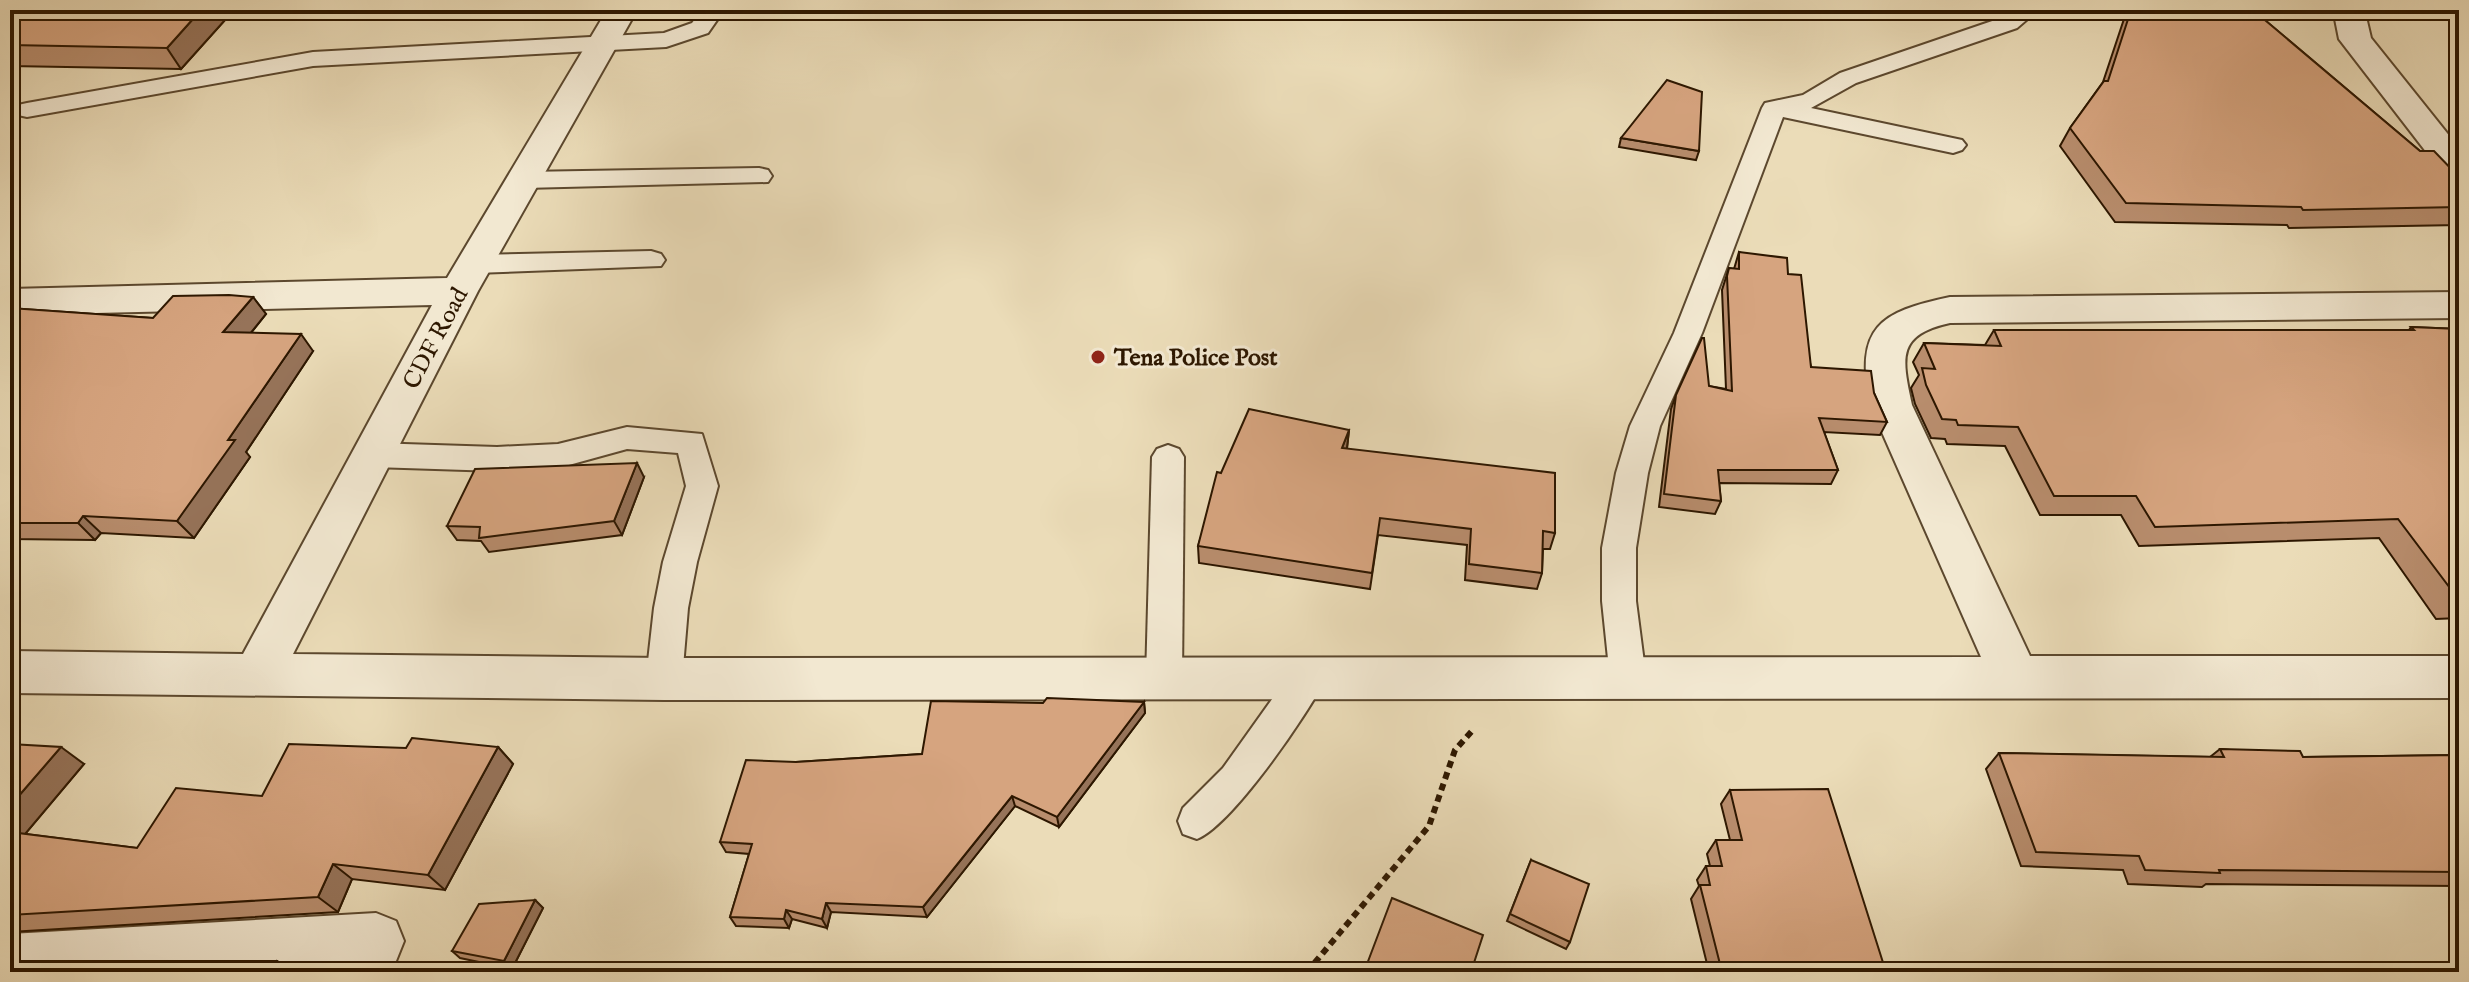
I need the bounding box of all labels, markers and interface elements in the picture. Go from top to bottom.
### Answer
street label: CDF Road [397,282,476,395]
place label: Tena Police Post [1113,343,1278,374]
marker: Tena Police Post [1089,348,1107,366]

